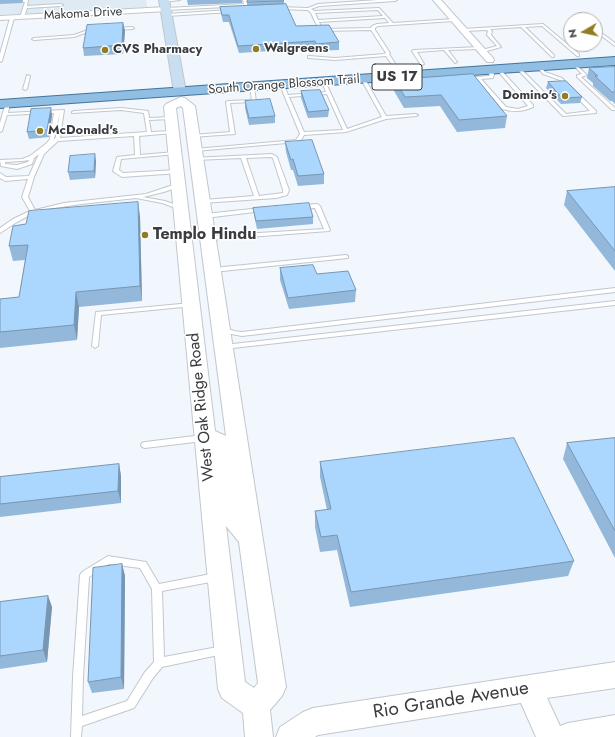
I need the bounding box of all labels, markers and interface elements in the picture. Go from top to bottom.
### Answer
street label: Makoma Drive [43,4,123,24]
north arrow [563,12,603,52]
text: N [564,28,581,39]
place label: Walgreens [264,41,328,57]
place label: CVS Pharmacy [113,42,202,58]
marker: Walgreens [251,44,261,54]
marker: CVS Pharmacy [100,45,110,55]
road number: US 17 [372,64,422,90]
street label: South Orange Blossom Trail [208,72,360,98]
place label: Domino's [502,88,557,104]
marker: Domino's [560,91,570,101]
place label: McDonald's [48,123,118,139]
marker: McDonald's [35,126,45,136]
place label: Templo Hindu [153,225,256,245]
marker: Templo Hindu [140,230,150,240]
street label: West Oak Ridge Road [185,332,219,482]
street label: Rio Grande Avenue [371,677,531,725]

